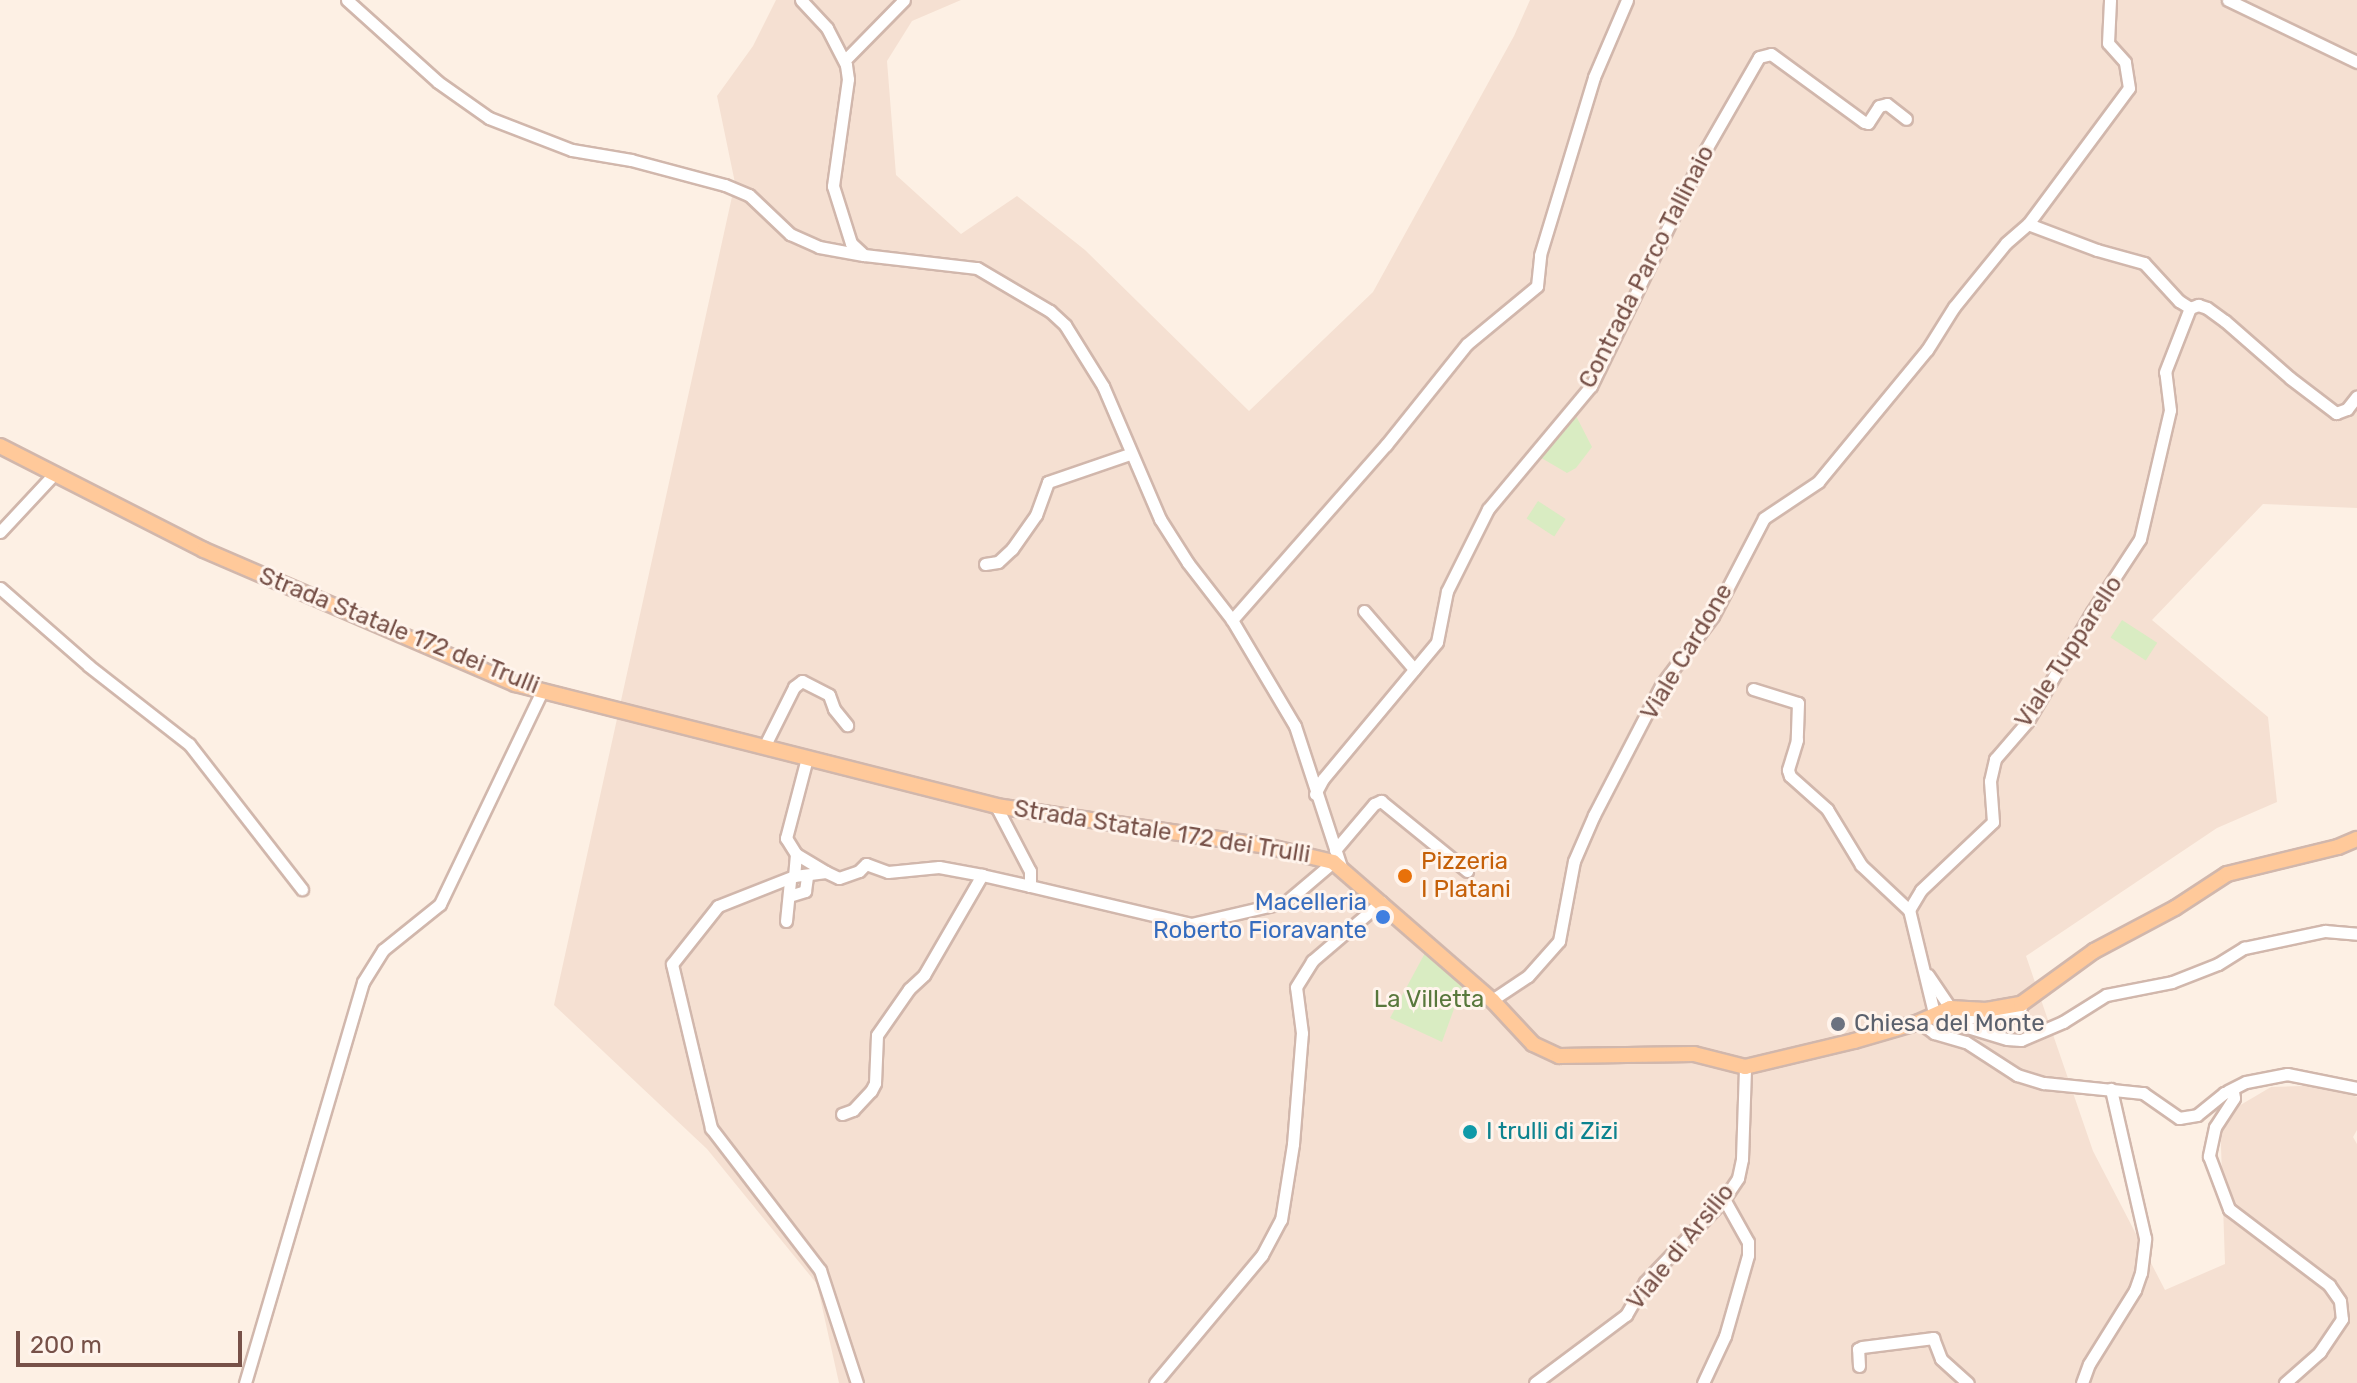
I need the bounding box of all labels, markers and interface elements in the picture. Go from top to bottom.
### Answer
street label: Contrada Parco Tallinaio [1573,141,1721,393]
street label: Strada Statale 172 dei Trulli [254,561,544,701]
street label: Viale Tupparello [2009,570,2129,734]
street label: Viale Cardone [1635,579,1739,725]
street label: Strada Statale 172 dei Trulli [1012,794,1312,870]
place label: Pizzeria I Platani [1421,848,1511,904]
marker: Pizzeria I Platani [1396,867,1414,885]
place label: Macelleria Roberto Fioravante [1153,889,1367,945]
marker: Macelleria Roberto Fioravante [1374,908,1392,926]
park label: La Villetta [1373,986,1485,1014]
place label: Chiesa del Monte [1854,1010,2045,1038]
marker: Chiesa del Monte [1829,1015,1847,1033]
place label: I trulli di Zizi [1486,1118,1619,1146]
marker: I trulli di Zizi [1461,1123,1479,1141]
street label: Viale di Arsilio [1621,1178,1741,1316]
scale bar [20,1315,246,1365]
text: 200 m [30,1331,102,1359]

